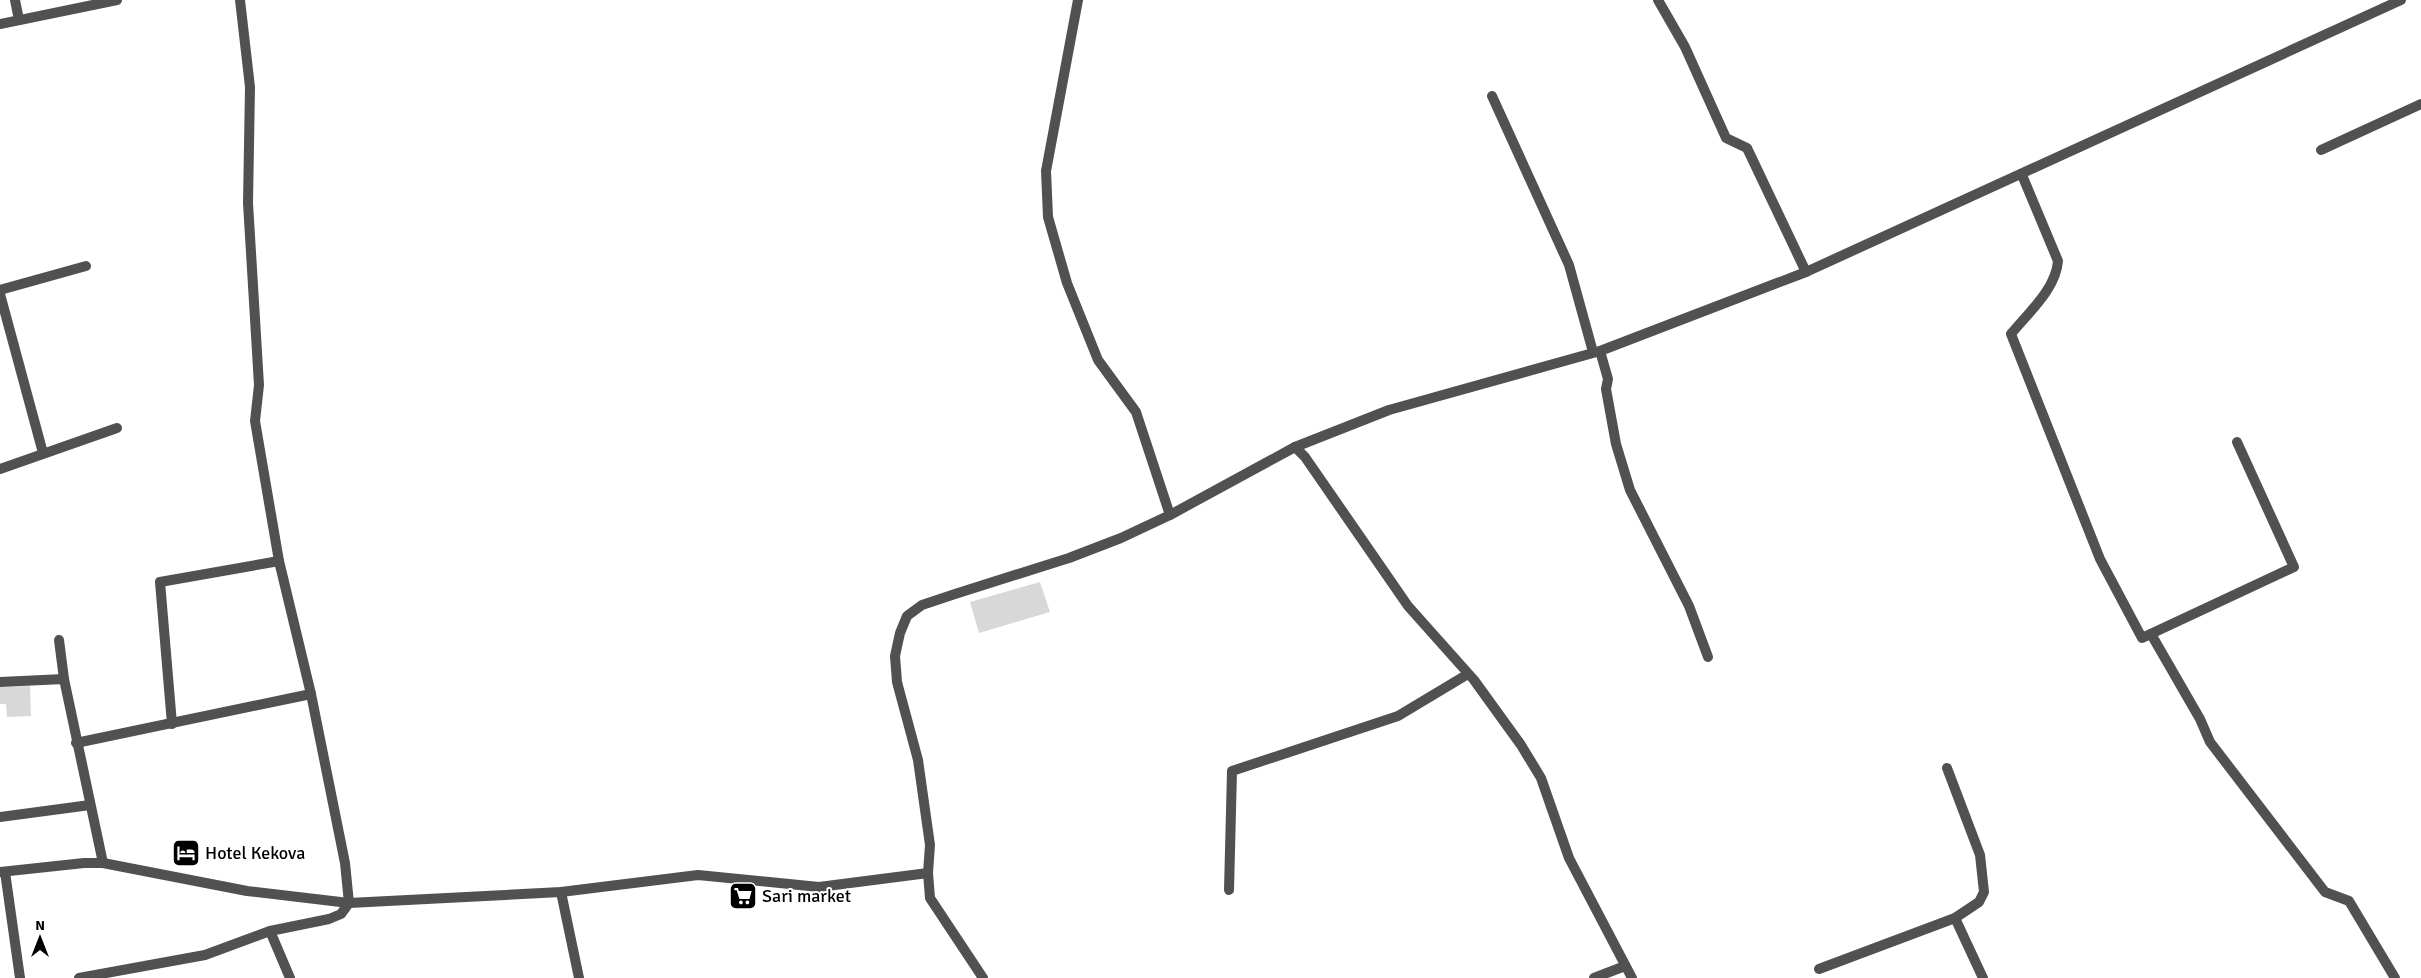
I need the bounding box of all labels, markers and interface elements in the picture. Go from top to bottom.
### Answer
hotel icon: Hotel Kekova [171,838,201,868]
place label: Hotel Kekova [205,842,305,864]
supermarket icon: Sari market [728,881,758,911]
place label: Sari market [762,885,851,907]
north arrow [15,913,65,963]
text: N [35,917,45,934]

